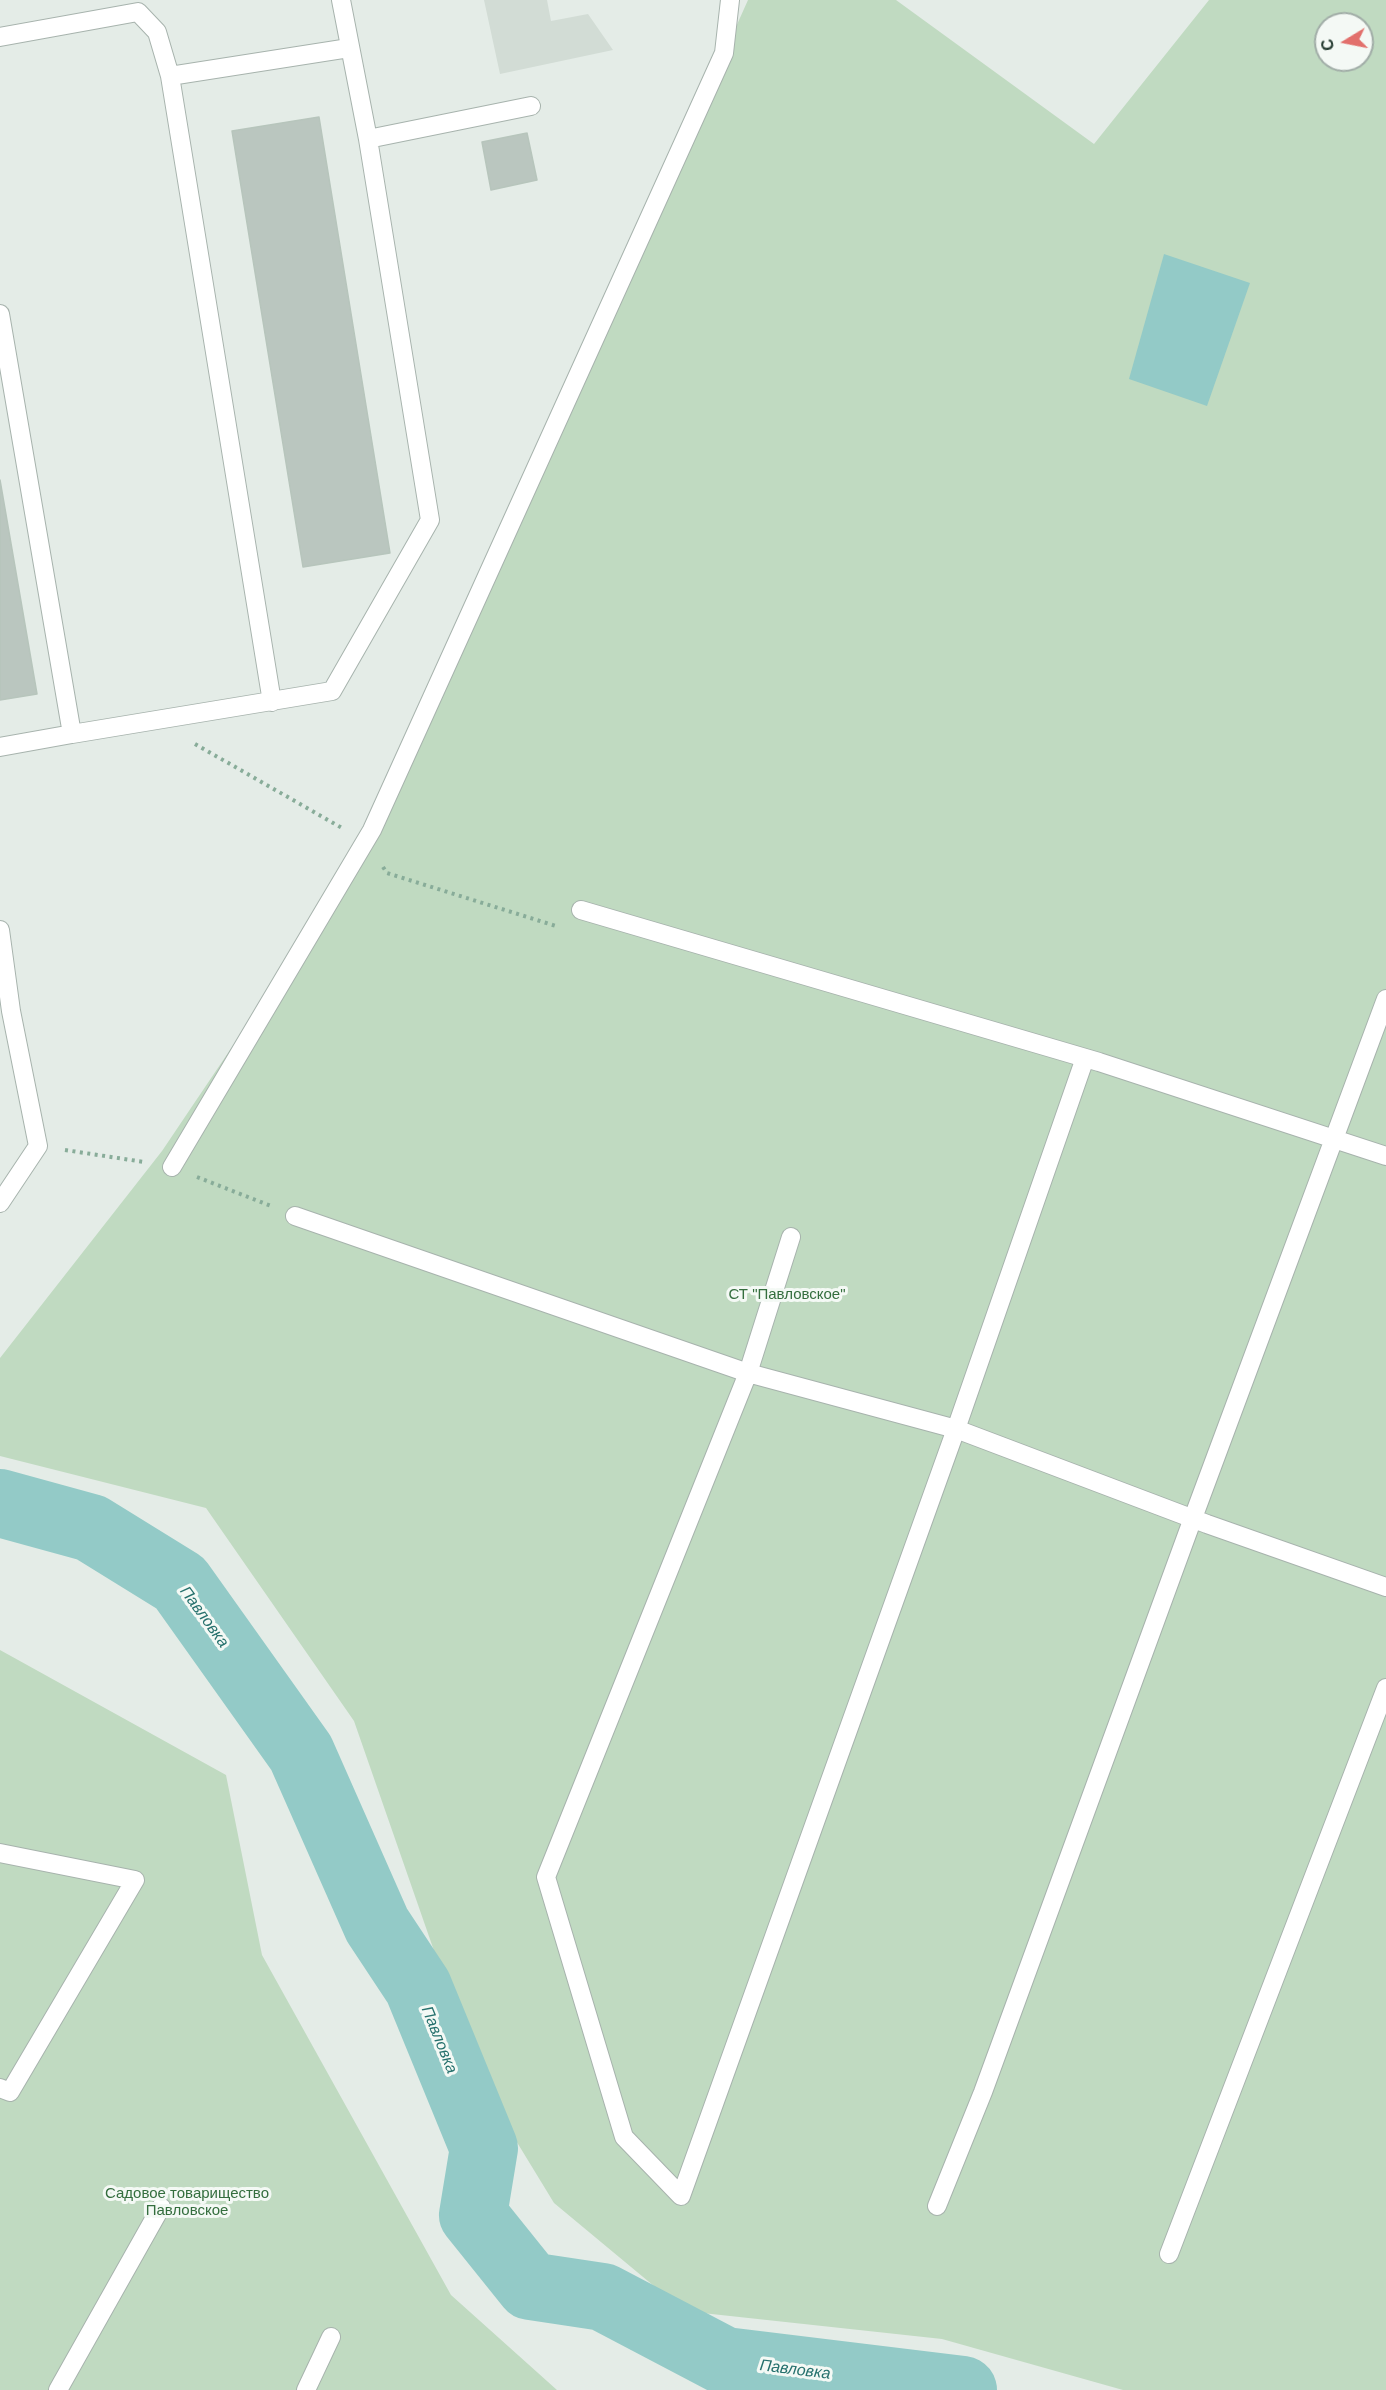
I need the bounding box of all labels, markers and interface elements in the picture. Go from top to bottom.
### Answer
north arrow [1314,12,1374,72]
text: С [1318,38,1337,52]
park label: СТ "Павловское" [728,1286,846,1304]
water label: Павловка [175,1583,233,1651]
water label: Павловка [417,2003,461,2077]
park label: Садовое товарищество Павловское [105,2185,269,2220]
water label: Павловка [759,2356,831,2384]

